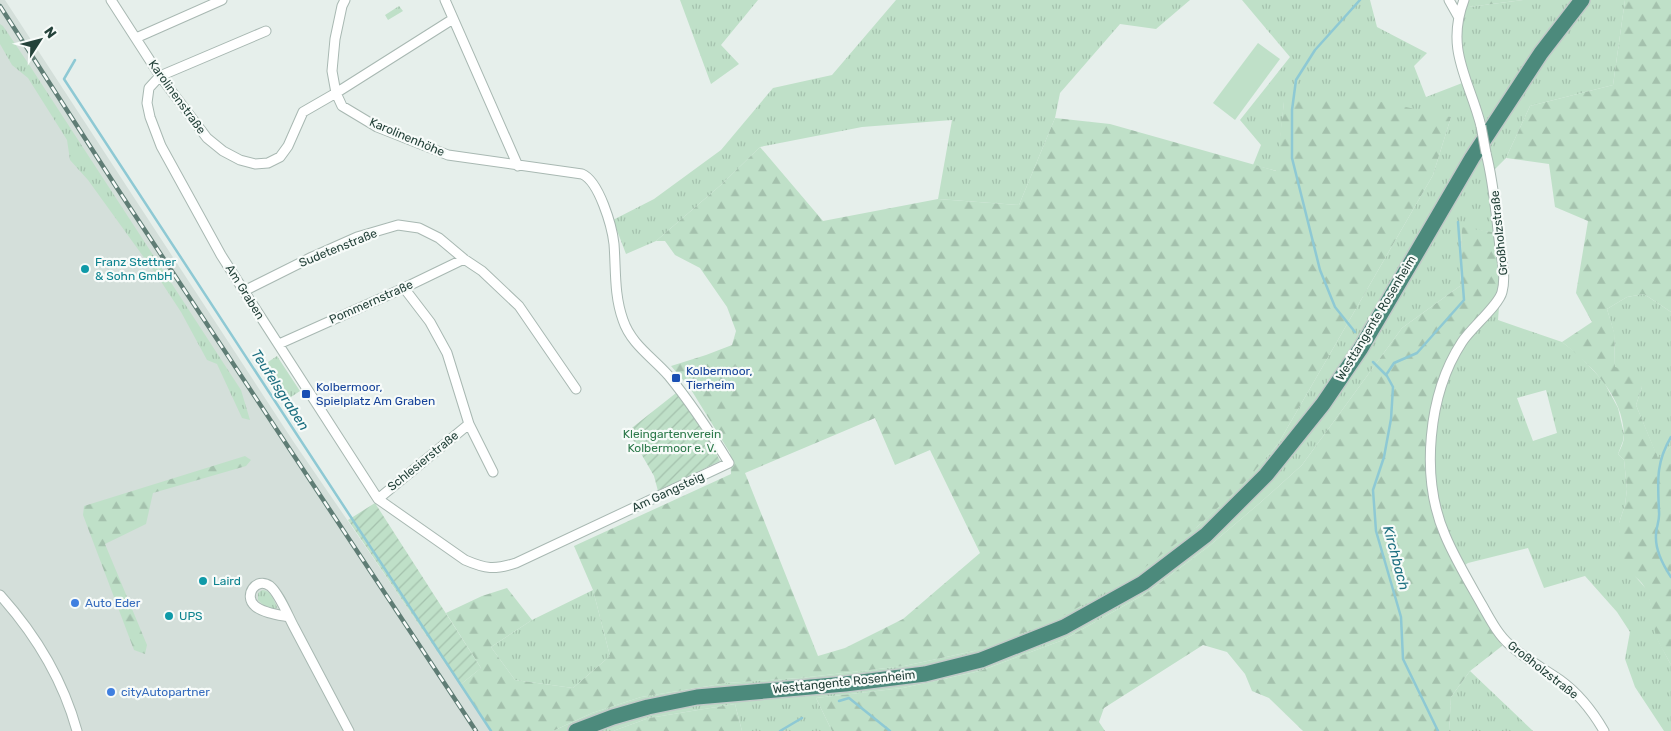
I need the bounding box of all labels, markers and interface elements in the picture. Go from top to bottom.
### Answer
north arrow [15,15,65,65]
text: N [40,24,60,42]
street label: Karolinenstraße [146,57,209,137]
street label: Karolinenhöhe [367,115,447,159]
street label: Großholzstraße [1488,189,1510,276]
street label: Sudetenstraße [297,226,379,270]
street label: Westtangente Rosenheim [1333,253,1419,383]
place label: Franz Stettner & Sohn GmbH [95,255,176,283]
street label: Am Graben [223,262,267,322]
marker: Franz Stettner & Sohn GmbH [79,263,91,275]
street label: Pommernstraße [327,277,415,327]
water label: Teufelsgraben [247,346,313,434]
place label: Kolbermoor, Tierheim [686,364,752,392]
marker: Kolbermoor, Tierheim [670,372,682,384]
place label: Kolbermoor, Spielplatz Am Graben [316,380,435,408]
marker: Kolbermoor, Spielplatz Am Graben [300,388,312,400]
park label: Kleingartenverein Kolbermoor e. V. [623,427,721,455]
street label: Schlesierstraße [385,428,461,494]
street label: Am Gangsteig [629,469,707,515]
water label: Kirchbach [1379,524,1413,592]
place label: Laird [213,574,241,588]
marker: Laird [197,575,209,587]
place label: Auto Eder [85,596,141,610]
marker: Auto Eder [69,597,81,609]
place label: UPS [179,609,203,623]
marker: UPS [163,610,175,622]
street label: Großholzstraße [1505,638,1581,702]
street label: Westtangente Rosenheim [772,668,916,696]
place label: cityAutopartner [121,685,210,699]
marker: cityAutopartner [105,686,117,698]

